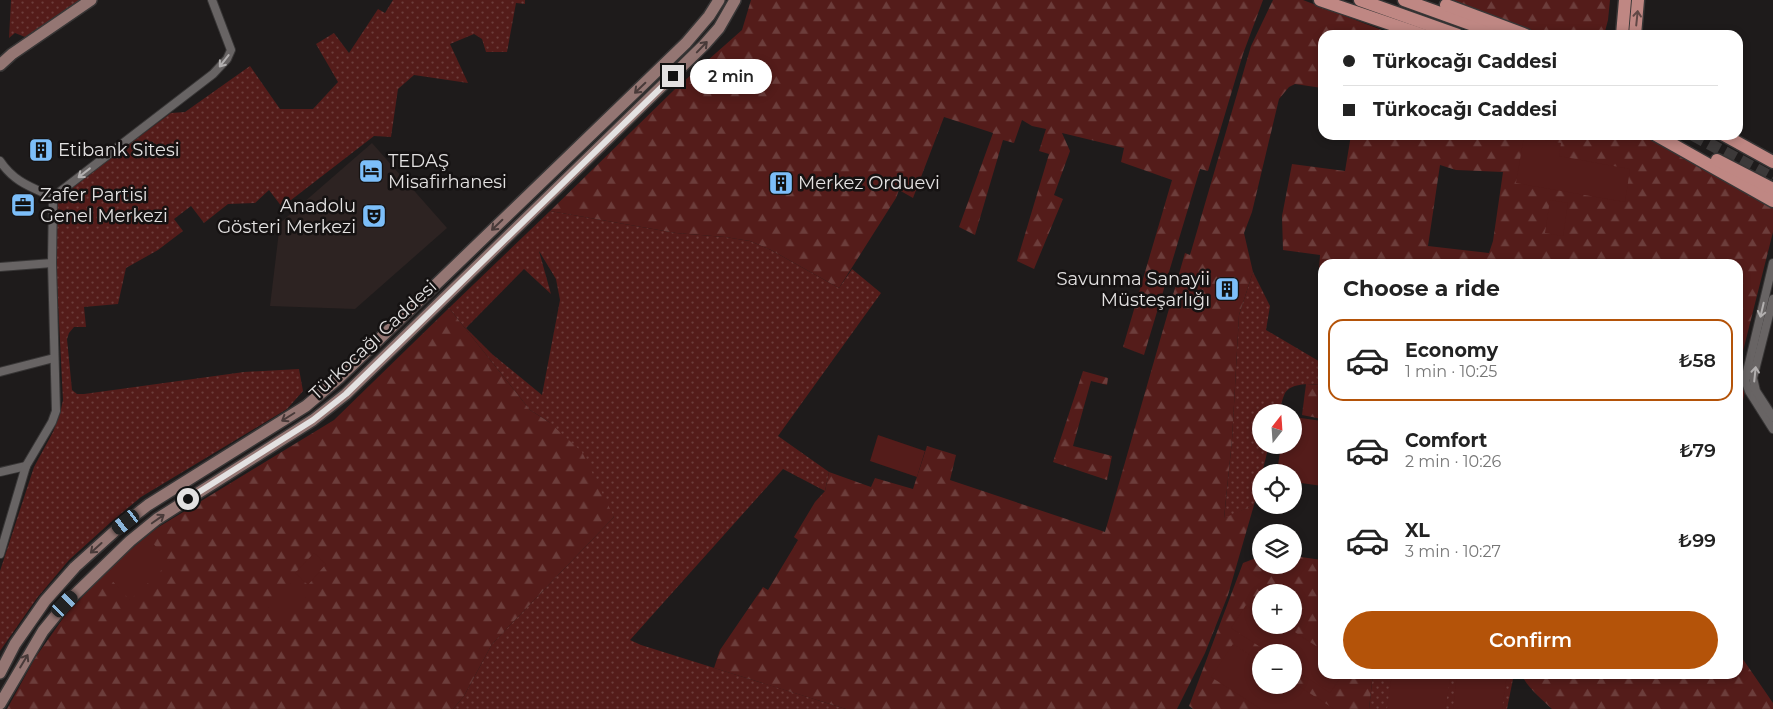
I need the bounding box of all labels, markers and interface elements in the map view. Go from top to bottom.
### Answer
one-way arrow [1632,10,1642,26]
one-way arrow [696,41,708,54]
text: Türkocağı Caddesi [1373,50,1557,73]
one-way arrow [218,54,229,67]
callout: 2 min [690,58,773,94]
route end [662,65,684,87]
text: 2 min [708,67,754,86]
one-way arrow [633,82,646,94]
text: Türkocağı Caddesi [1373,98,1557,121]
building icon: Etibank Sitesi [28,137,54,163]
place label: Etibank Sitesi [58,139,180,161]
place label: TEDAŞ Misafirhanesi [388,150,507,193]
hotel icon: TEDAŞ Misafirhanesi [358,158,384,184]
one-way arrow [78,168,91,179]
building icon: Merkez Orduevi [768,170,794,196]
place label: Merkez Orduevi [798,172,940,194]
place label: Zafer Partisi Genel Merkezi [40,184,168,227]
office icon: Zafer Partisi Genel Merkezi [10,192,36,218]
place label: Anadolu Gösteri Merkezi [217,195,356,238]
theatre icon: Anadolu Gösteri Merkezi [361,203,387,229]
one-way arrow [491,219,504,231]
place label: Savunma Sanayii Müsteşarlığı [1056,268,1210,311]
street label: Türkocağı Caddesi [305,275,441,405]
text: Choose a ride [1343,275,1500,302]
building icon: Savunma Sanayii Müsteşarlığı [1214,276,1240,302]
one-way arrow [1757,302,1766,318]
icon: car [1345,338,1390,383]
text: Economy [1405,339,1498,362]
text: ₺58 [1679,349,1716,372]
text: 1 min · 10:25 [1405,362,1497,381]
one-way arrow [1750,366,1760,382]
north arrow [1252,404,1302,454]
map controls [1252,404,1302,694]
one-way arrow [281,413,295,423]
icon: car [1345,428,1390,473]
text: Comfort [1405,429,1487,452]
text: ₺79 [1680,439,1716,462]
text: 2 min · 10:26 [1405,452,1501,471]
button: locate [1252,464,1302,514]
route start [177,488,199,510]
car [109,507,142,537]
one-way arrow [151,514,165,524]
icon: car [1345,518,1390,563]
text: XL [1405,519,1430,542]
button: layers [1252,524,1302,574]
text: ₺99 [1678,529,1716,552]
one-way arrow [89,542,102,554]
text: 3 min · 10:27 [1405,542,1501,561]
button: + [1252,584,1302,634]
car [49,588,80,620]
button: Confirm [1343,611,1718,669]
button: − [1252,644,1302,694]
one-way arrow [19,655,29,669]

